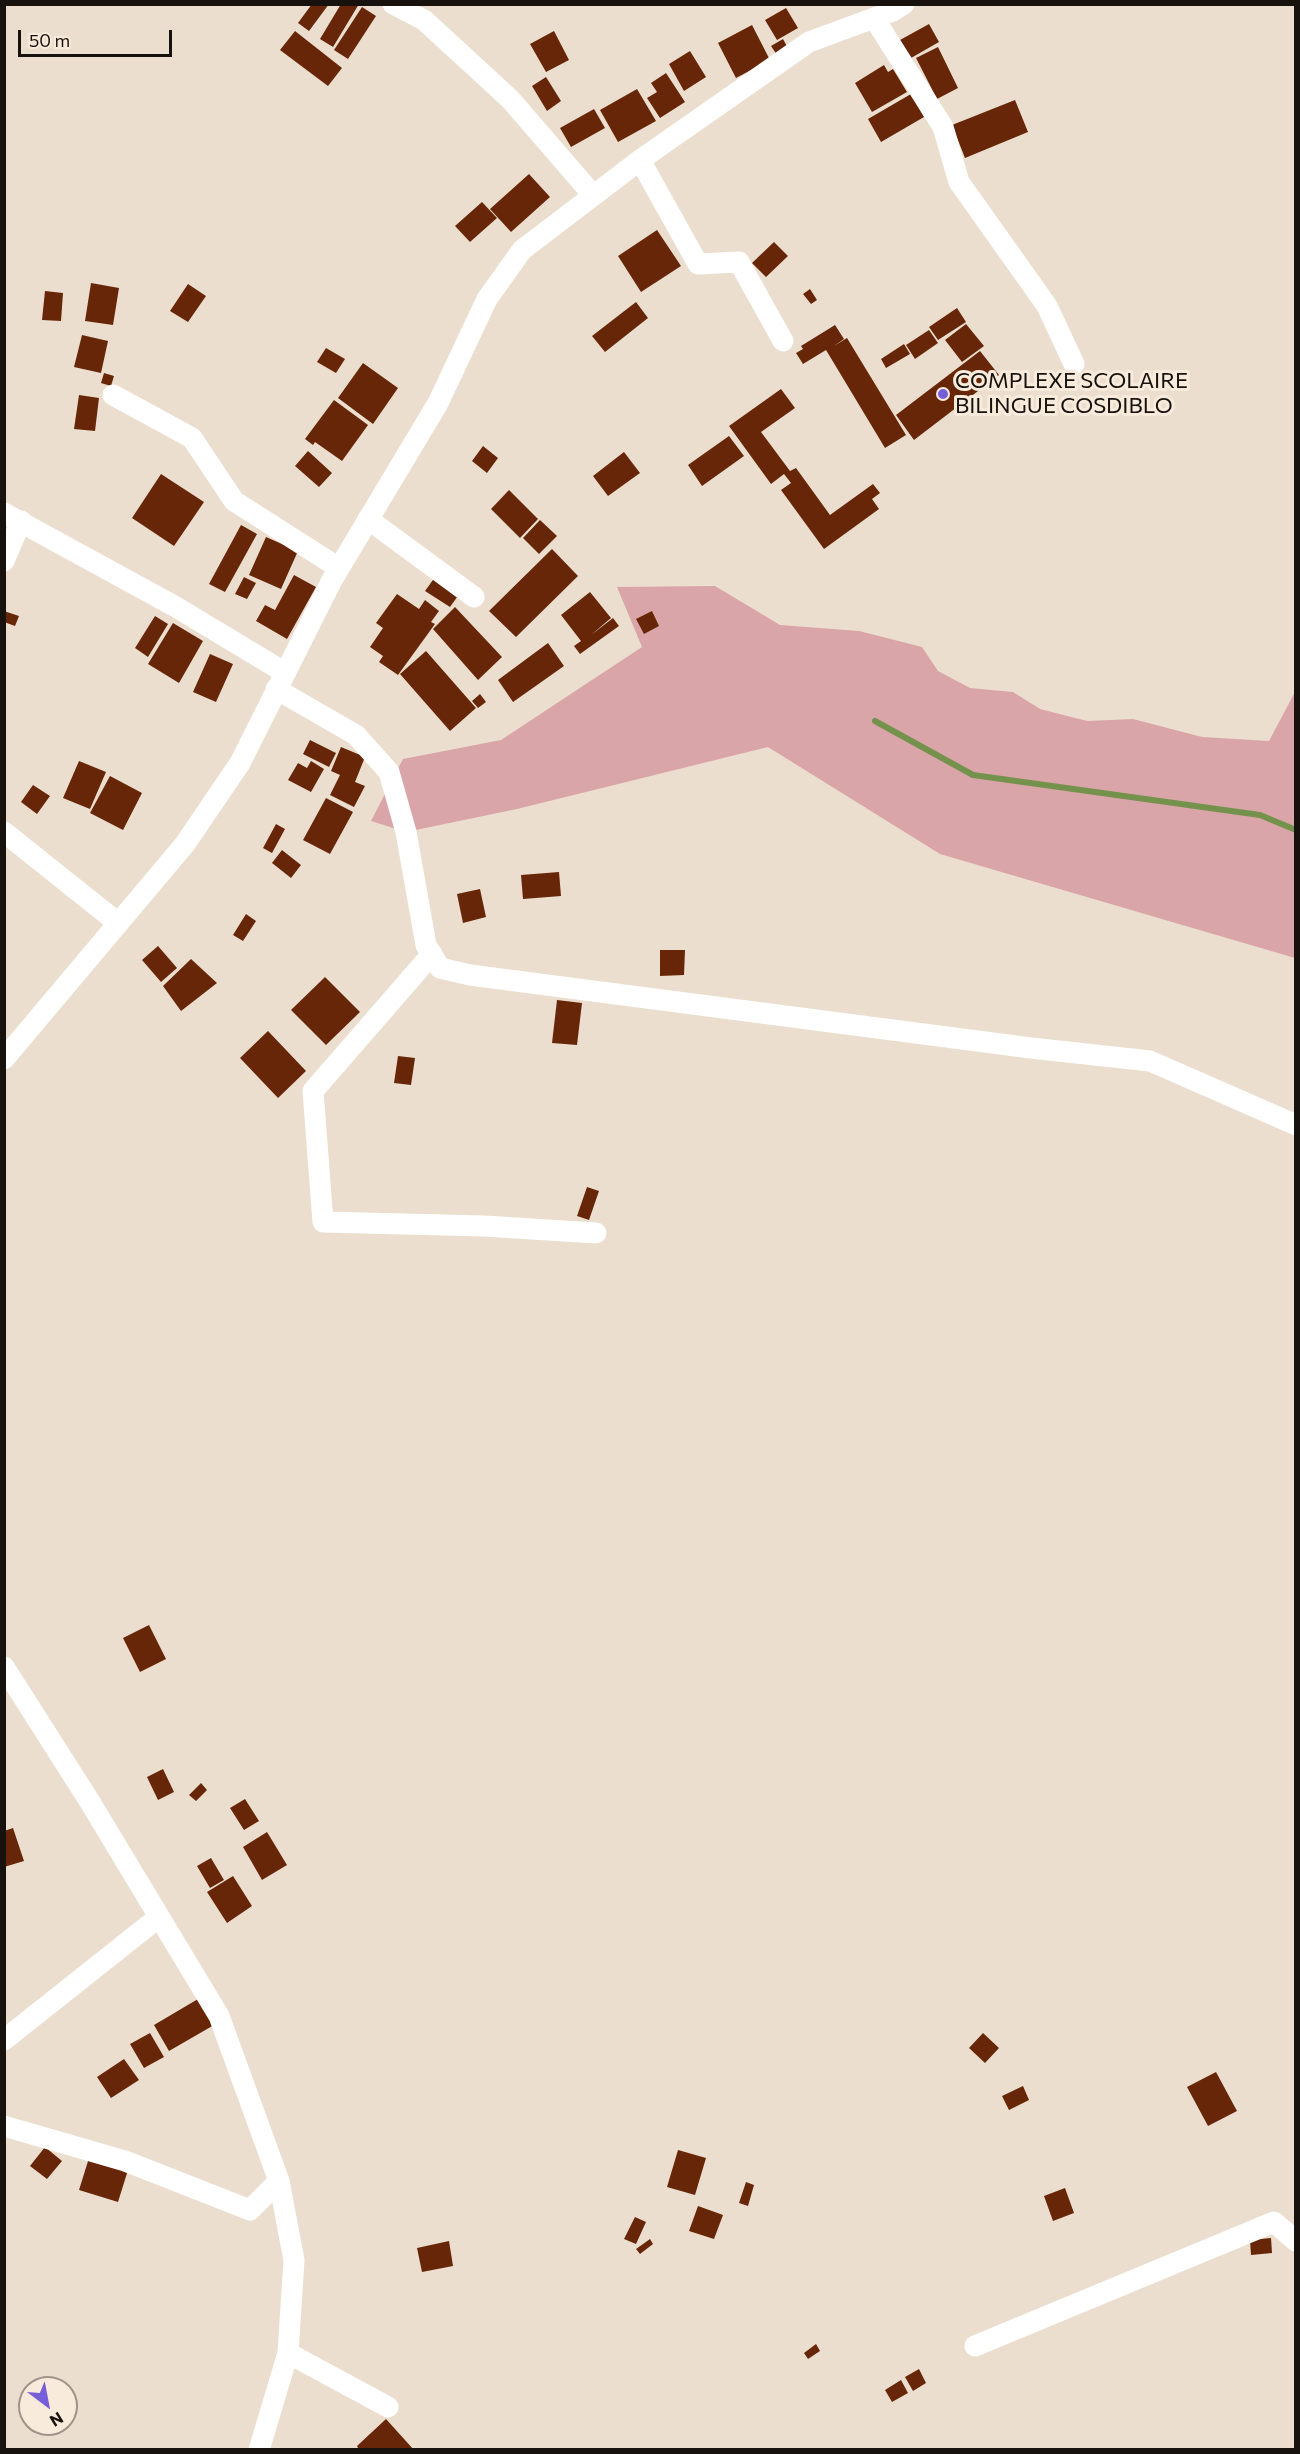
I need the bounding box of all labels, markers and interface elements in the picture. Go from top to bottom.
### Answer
scale bar [21,18,176,56]
text: 50 m [29,29,70,51]
place label: COMPLEXE SCOLAIRE BILINGUE COSDIBLO [955,368,1188,420]
marker: COMPLEXE SCOLAIRE BILINGUE COSDIBLO [936,387,950,401]
north arrow [18,2376,78,2436]
text: N [47,2409,67,2431]

